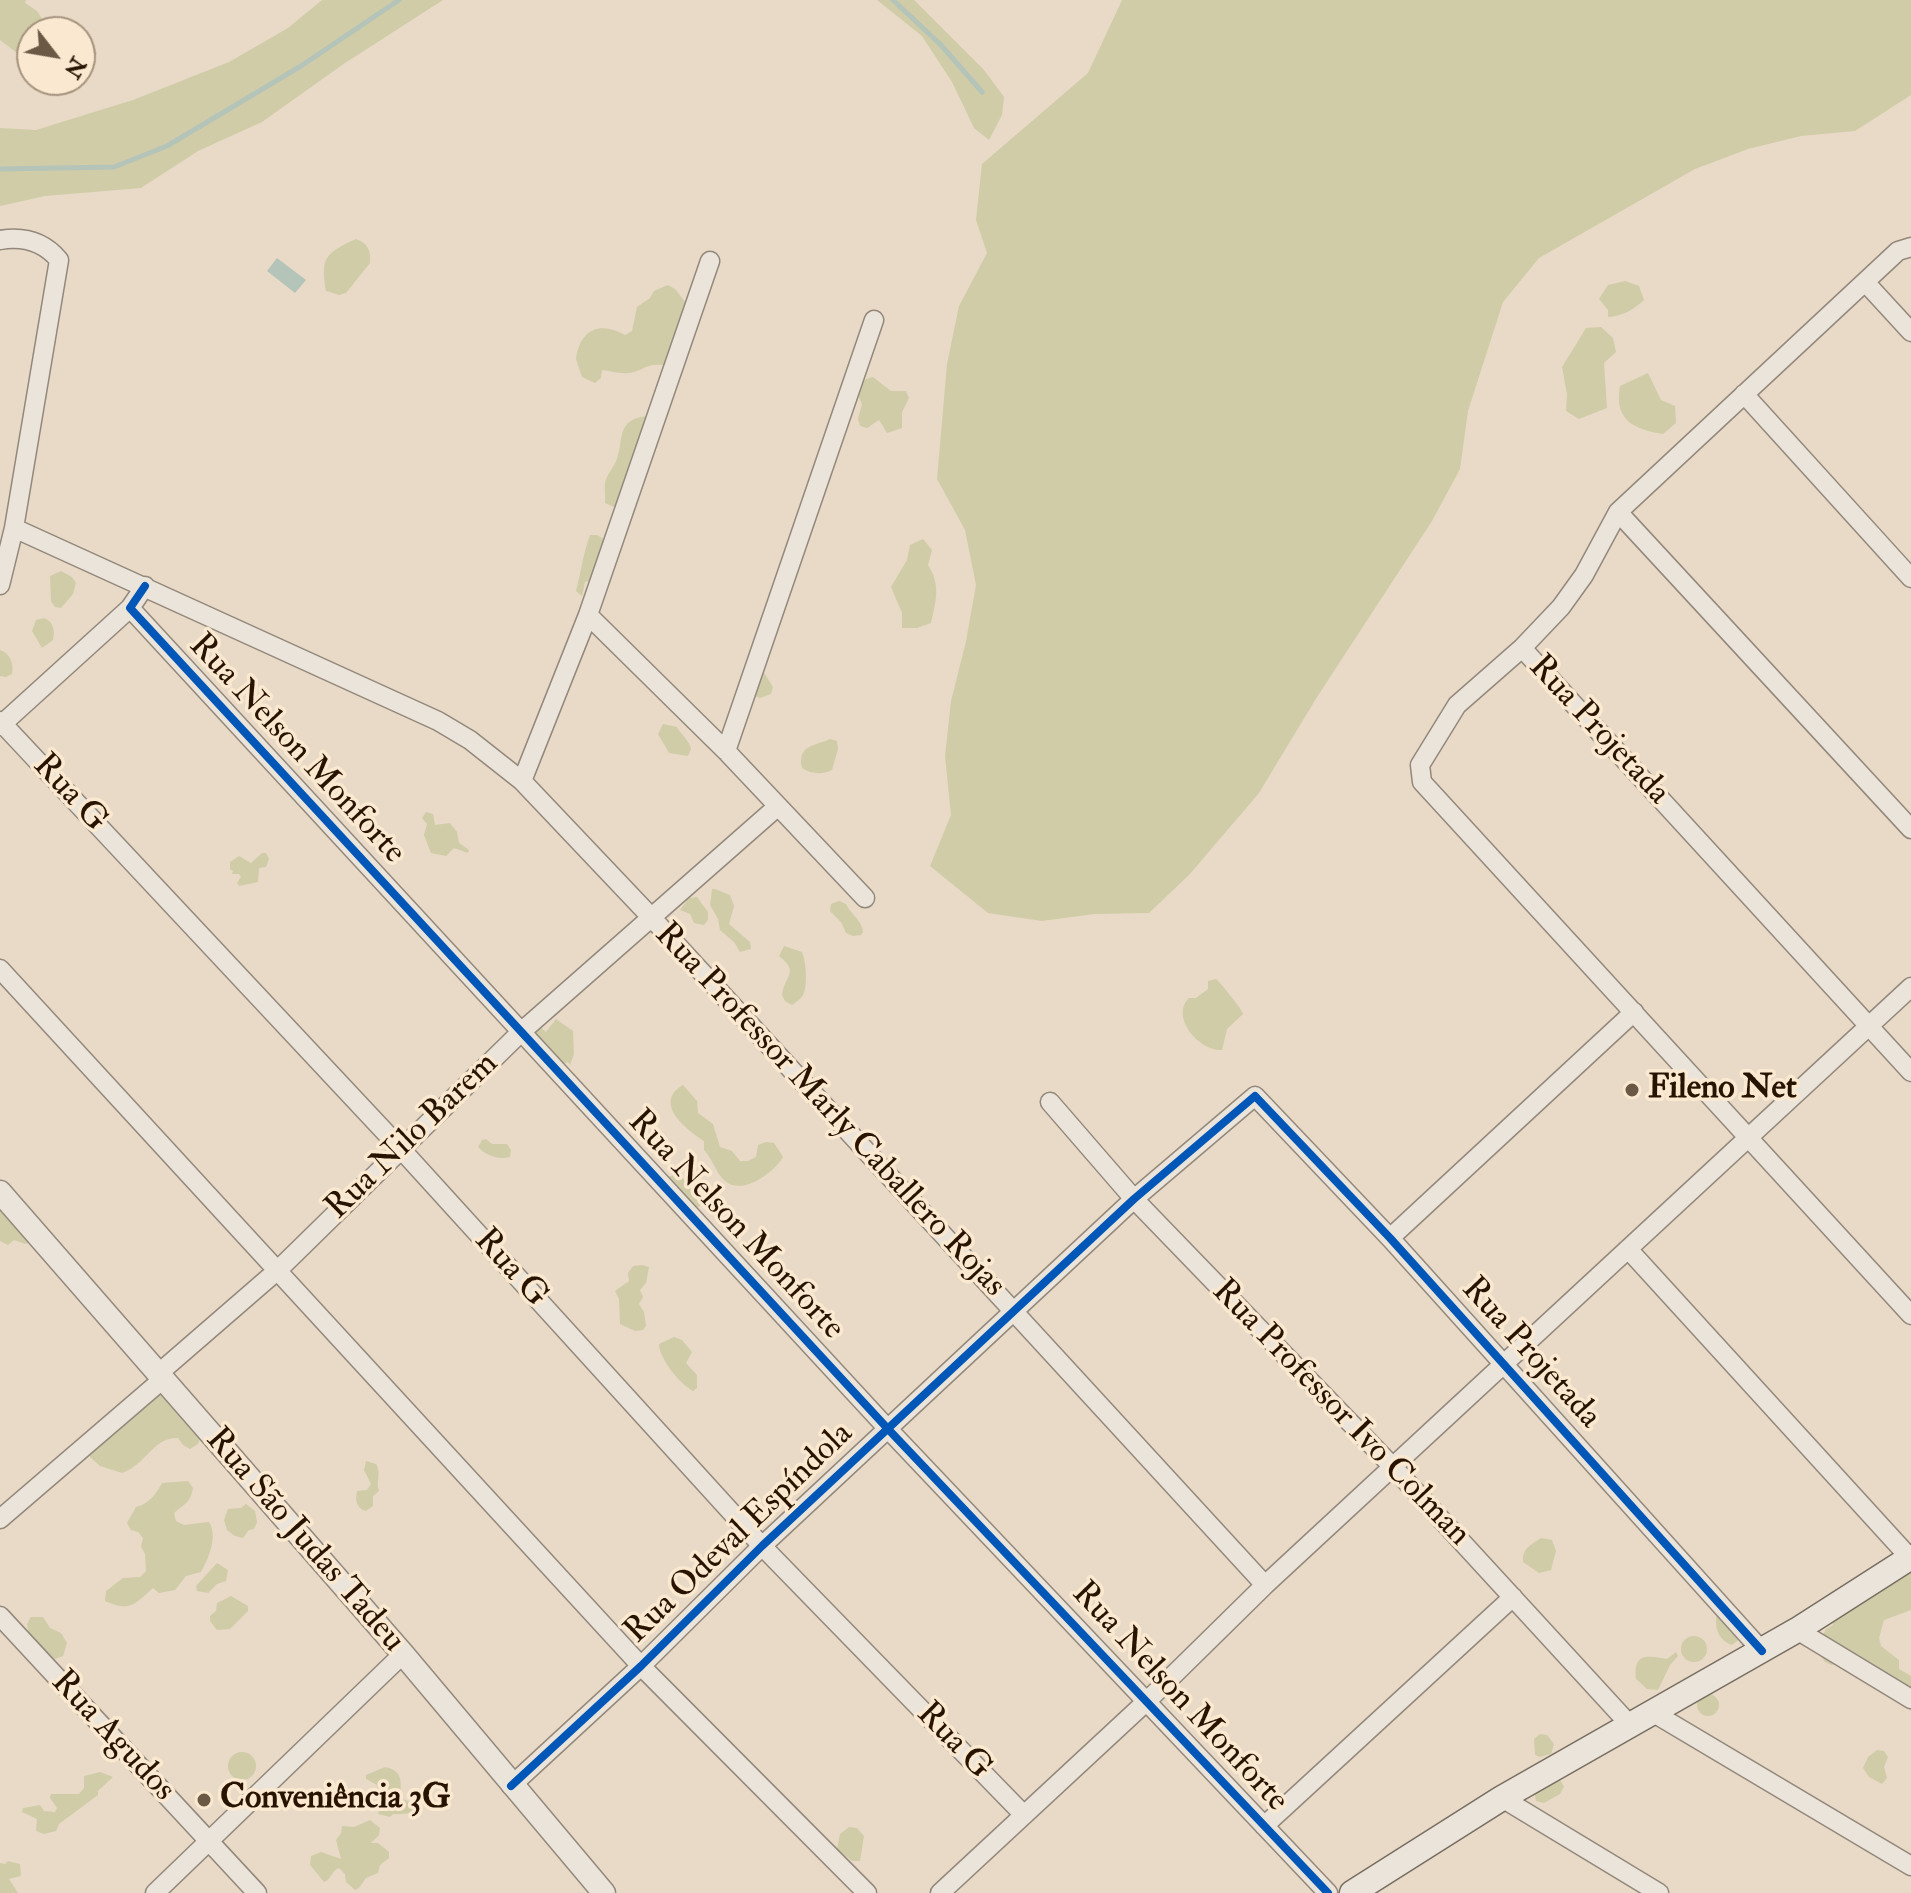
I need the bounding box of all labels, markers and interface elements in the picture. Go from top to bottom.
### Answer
north arrow [16,16,96,96]
text: N [58,52,92,83]
street label: Rua Nelson Monforte [179,627,413,873]
street label: Rua Projetada [1519,648,1677,814]
street label: Rua G [23,747,115,841]
street label: Rua Professor Marly Caballero Rojas [645,916,1013,1306]
street label: Rua Nilo Barem [318,1045,508,1229]
place label: Fileno Net [1648,1070,1797,1110]
marker: Fileno Net [1623,1081,1641,1099]
street label: Rua Nelson Monforte [618,1103,852,1349]
street label: Rua G [464,1221,556,1317]
street label: Rua Projetada [1452,1270,1608,1438]
street label: Rua Professor Ivo Colman [1202,1272,1478,1556]
street label: Rua Odeval Espíndola [618,1415,862,1653]
street label: Rua São Judas Tadeu [196,1421,412,1661]
street label: Rua Nelson Monforte [1062,1575,1296,1821]
street label: Rua Agudos [41,1663,183,1811]
street label: Rua G [907,1695,999,1789]
place label: Conveniência 3G [220,1780,451,1820]
marker: Conveniência 3G [195,1791,213,1809]

